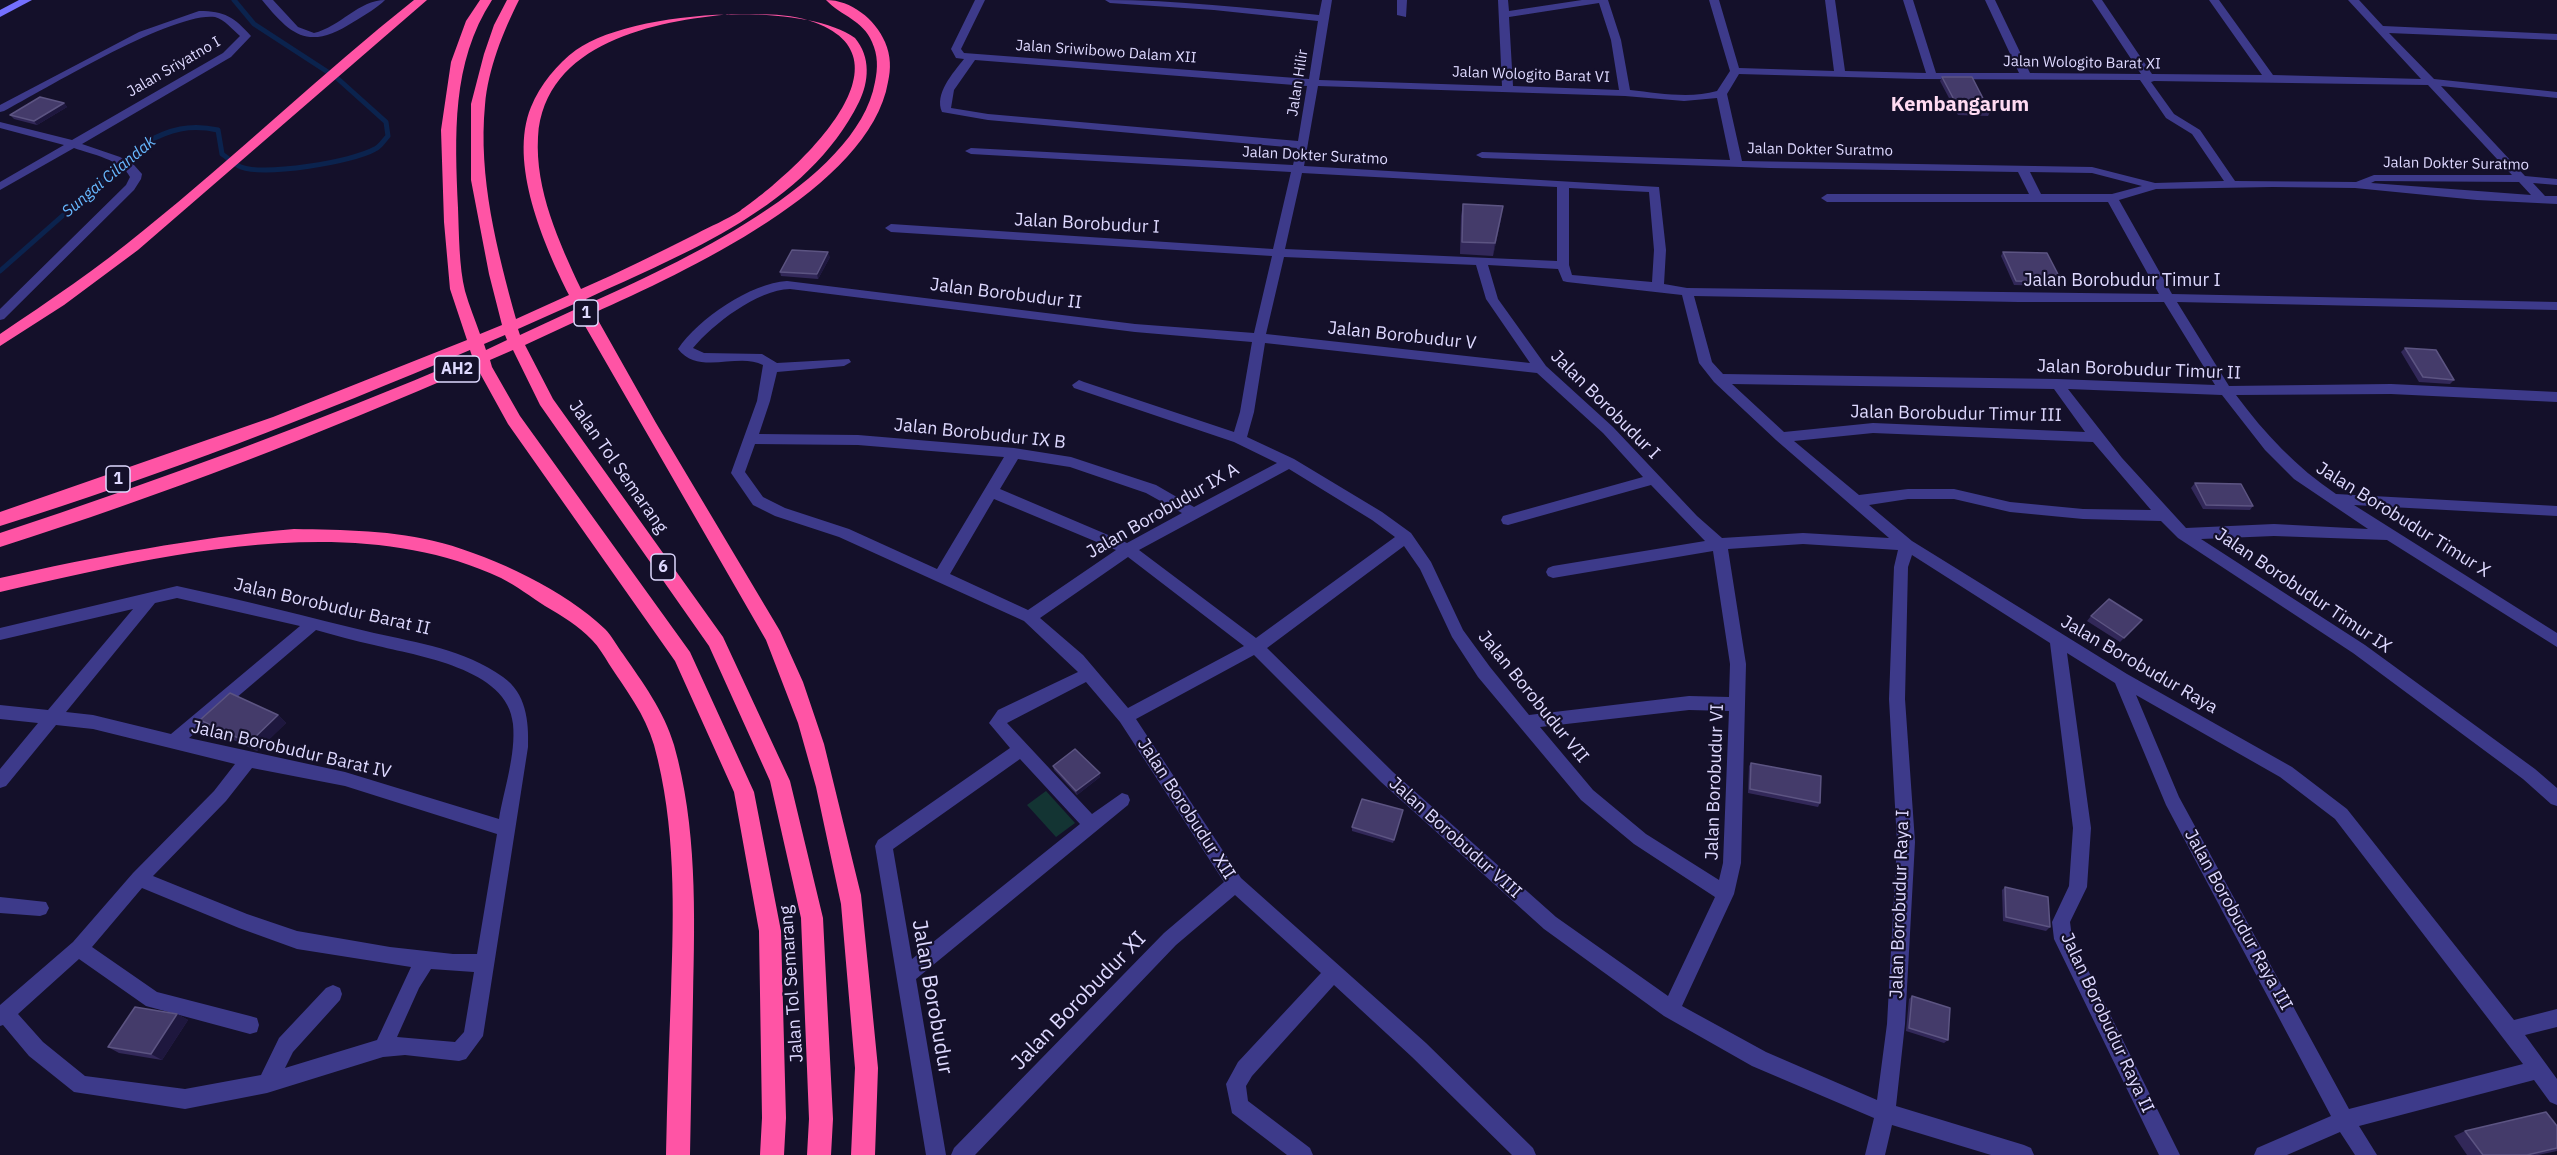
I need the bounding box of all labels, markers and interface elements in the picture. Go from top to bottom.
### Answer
street label: Jalan Sriyatno I [124,33,224,101]
street label: Jalan Sriwibowo Dalam XII [1015,37,1197,67]
street label: Jalan Hilir [1284,48,1312,118]
street label: Jalan Wologito Barat XI [2003,53,2161,73]
street label: Jalan Wologito Barat VI [1452,63,1610,87]
district label: Kembangarum [1891,93,2029,117]
water label: Sungai Cilandak [58,132,160,222]
street label: Jalan Dokter Suratmo [1747,140,1893,160]
street label: Jalan Dokter Suratmo [1242,143,1388,169]
street label: Jalan Dokter Suratmo [2383,154,2529,174]
street label: Jalan Borobudur I [1014,209,1160,239]
street label: Jalan Borobudur Timur I [2023,270,2221,292]
street label: Jalan Borobudur II [929,274,1083,314]
road number: 1 [574,300,598,326]
street label: Jalan Borobudur V [1327,317,1477,355]
street label: Jalan Borobudur I [1546,346,1664,464]
road number: AH2 [434,356,480,382]
street label: Jalan Borobudur Timur II [2036,356,2242,384]
street label: Jalan Tol Semarang [564,396,672,538]
street label: Jalan Borobudur Timur III [1850,401,2062,427]
street label: Jalan Borobudur IX B [893,414,1067,454]
street label: Jalan Borobudur Timur X [2312,458,2494,582]
street label: Jalan Borobudur IX A [1083,459,1243,563]
road number: 1 [106,466,130,492]
street label: Jalan Borobudur Timur IX [2211,524,2395,658]
road number: 6 [651,554,675,580]
street label: Jalan Borobudur Barat II [232,574,432,640]
street label: Jalan Borobudur Raya [2057,611,2221,719]
street label: Jalan Borobudur VII [1473,627,1593,767]
street label: Jalan Borobudur VI [1701,703,1729,861]
street label: Jalan Borobudur Barat IV [189,716,393,784]
street label: Jalan Borobudur XII [1132,734,1240,884]
street label: Jalan Borobudur VIII [1384,773,1526,903]
street label: Jalan Borobudur Raya I [1886,809,1914,999]
street label: Jalan Borobudur Raya III [2179,826,2297,1014]
street label: Jalan Tol Semarang [776,905,808,1063]
street label: Jalan Borobudur [906,918,958,1076]
street label: Jalan Borobudur XI [1006,927,1152,1075]
street label: Jalan Borobudur Raya II [2056,930,2158,1116]

